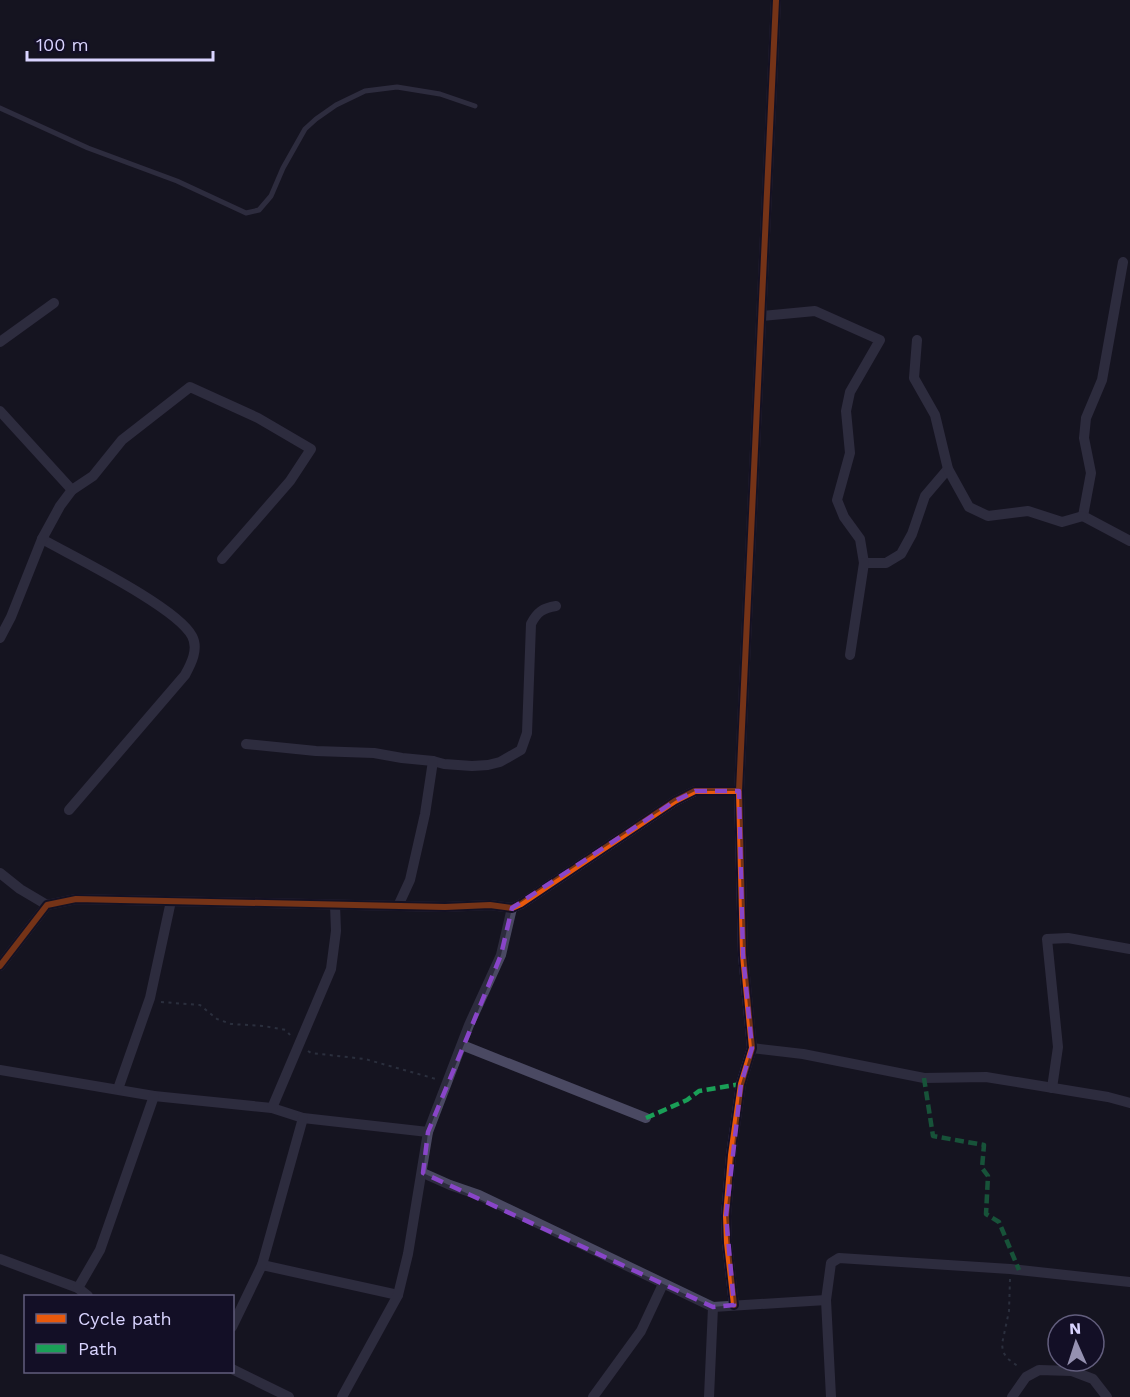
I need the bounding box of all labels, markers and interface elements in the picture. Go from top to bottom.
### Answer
scale bar [27,24,213,62]
text: 100 m [36,34,89,55]
legend [24,1295,234,1373]
text: Cycle path [78,1308,172,1329]
north arrow [1046,1313,1106,1373]
text: N [1069,1319,1082,1338]
text: Path [78,1338,118,1359]

